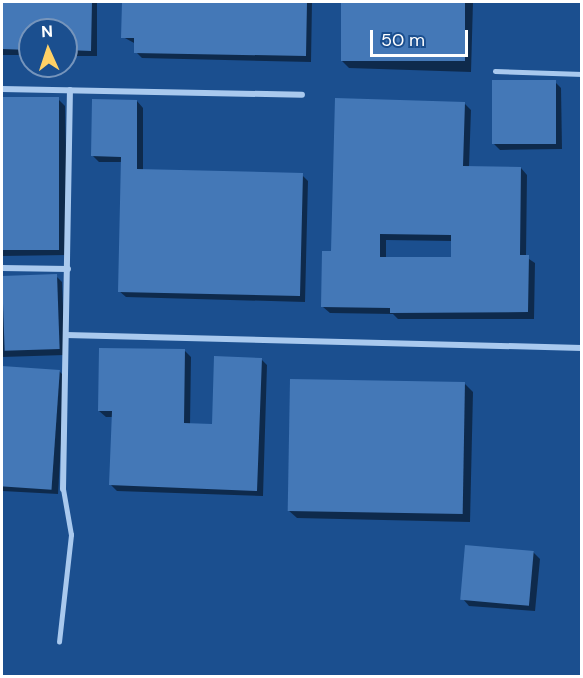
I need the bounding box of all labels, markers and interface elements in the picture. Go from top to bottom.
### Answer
north arrow [18,18,78,78]
scale bar [373,18,470,56]
text: N [41,21,54,42]
text: 50 m [381,28,425,52]

